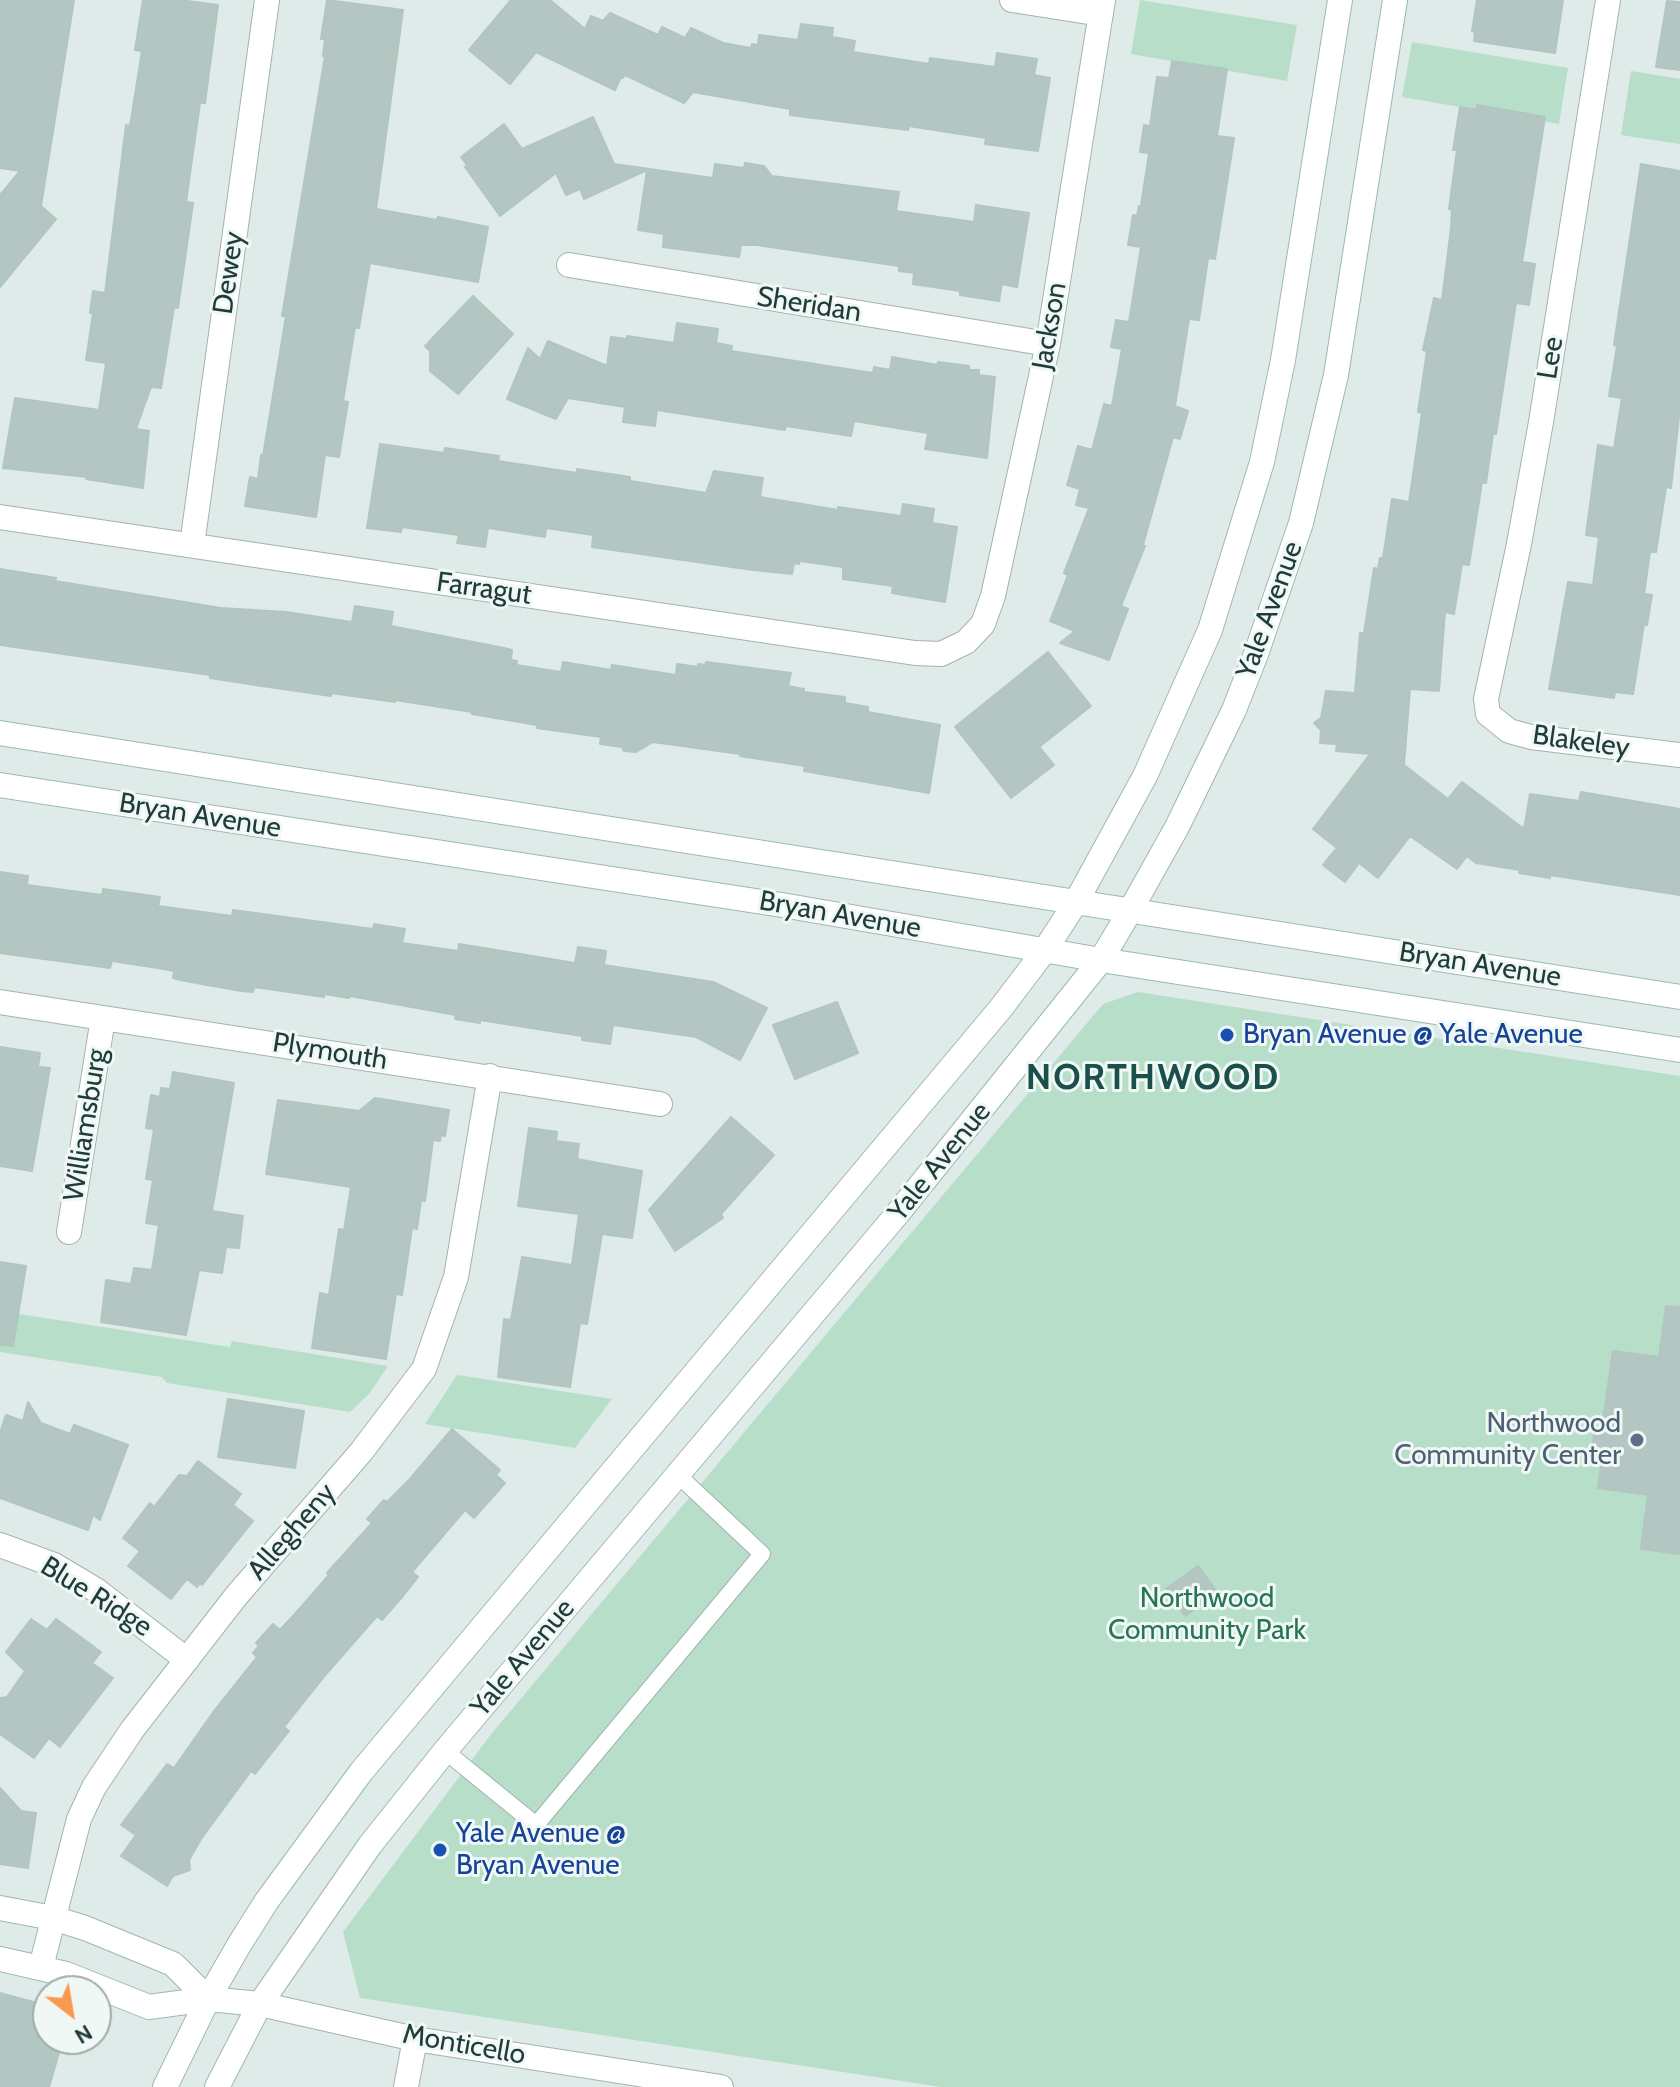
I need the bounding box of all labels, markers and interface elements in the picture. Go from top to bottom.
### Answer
street label: Dewey [207,230,251,316]
street label: Sheridan [754,280,864,330]
street label: Jackson [1026,280,1074,372]
street label: Lee [1531,334,1571,382]
street label: Yale Avenue [1230,537,1310,683]
street label: Farragut [434,566,534,612]
street label: Blakeley [1530,719,1632,765]
street label: Bryan Avenue [117,787,283,845]
street label: Bryan Avenue [757,884,923,946]
street label: Bryan Avenue [1397,936,1563,994]
place label: Bryan Avenue @ Yale Avenue [1243,1018,1583,1052]
street label: Plymouth [270,1026,390,1078]
marker: Bryan Avenue @ Yale Avenue [1218,1026,1236,1044]
street label: Williamsburg [57,1046,115,1204]
district label: NORTHWOOD [1026,1056,1280,1100]
street label: Yale Avenue [882,1096,998,1228]
place label: Northwood Community Center [1394,1407,1621,1473]
marker: Northwood Community Center [1628,1431,1646,1449]
street label: Allegheny [241,1477,343,1587]
street label: Blue Ridge [34,1550,158,1644]
park label: Northwood Community Park [1108,1582,1306,1648]
street label: Yale Avenue [464,1592,582,1724]
place label: Yale Avenue @ Bryan Avenue [456,1817,626,1883]
marker: Yale Avenue @ Bryan Avenue [431,1841,449,1859]
north arrow [32,1975,112,2055]
street label: Monticello [400,2018,528,2072]
text: N [70,2019,97,2050]

